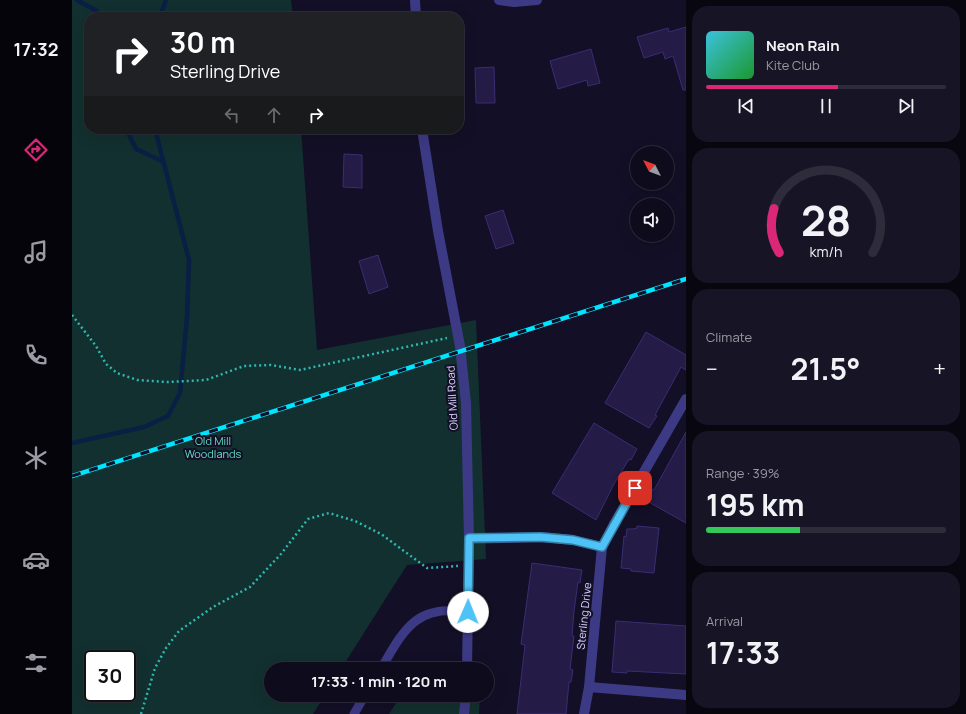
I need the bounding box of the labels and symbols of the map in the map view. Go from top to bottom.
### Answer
north arrow [630,146,674,190]
street label: Old Mill Road [442,365,461,431]
park label: Old Mill Woodlands [185,433,242,461]
pin [618,471,652,505]
street label: Sterling Drive [573,581,595,650]
position arrow [447,591,489,633]
speed limit sign: 30 [84,650,136,702]

